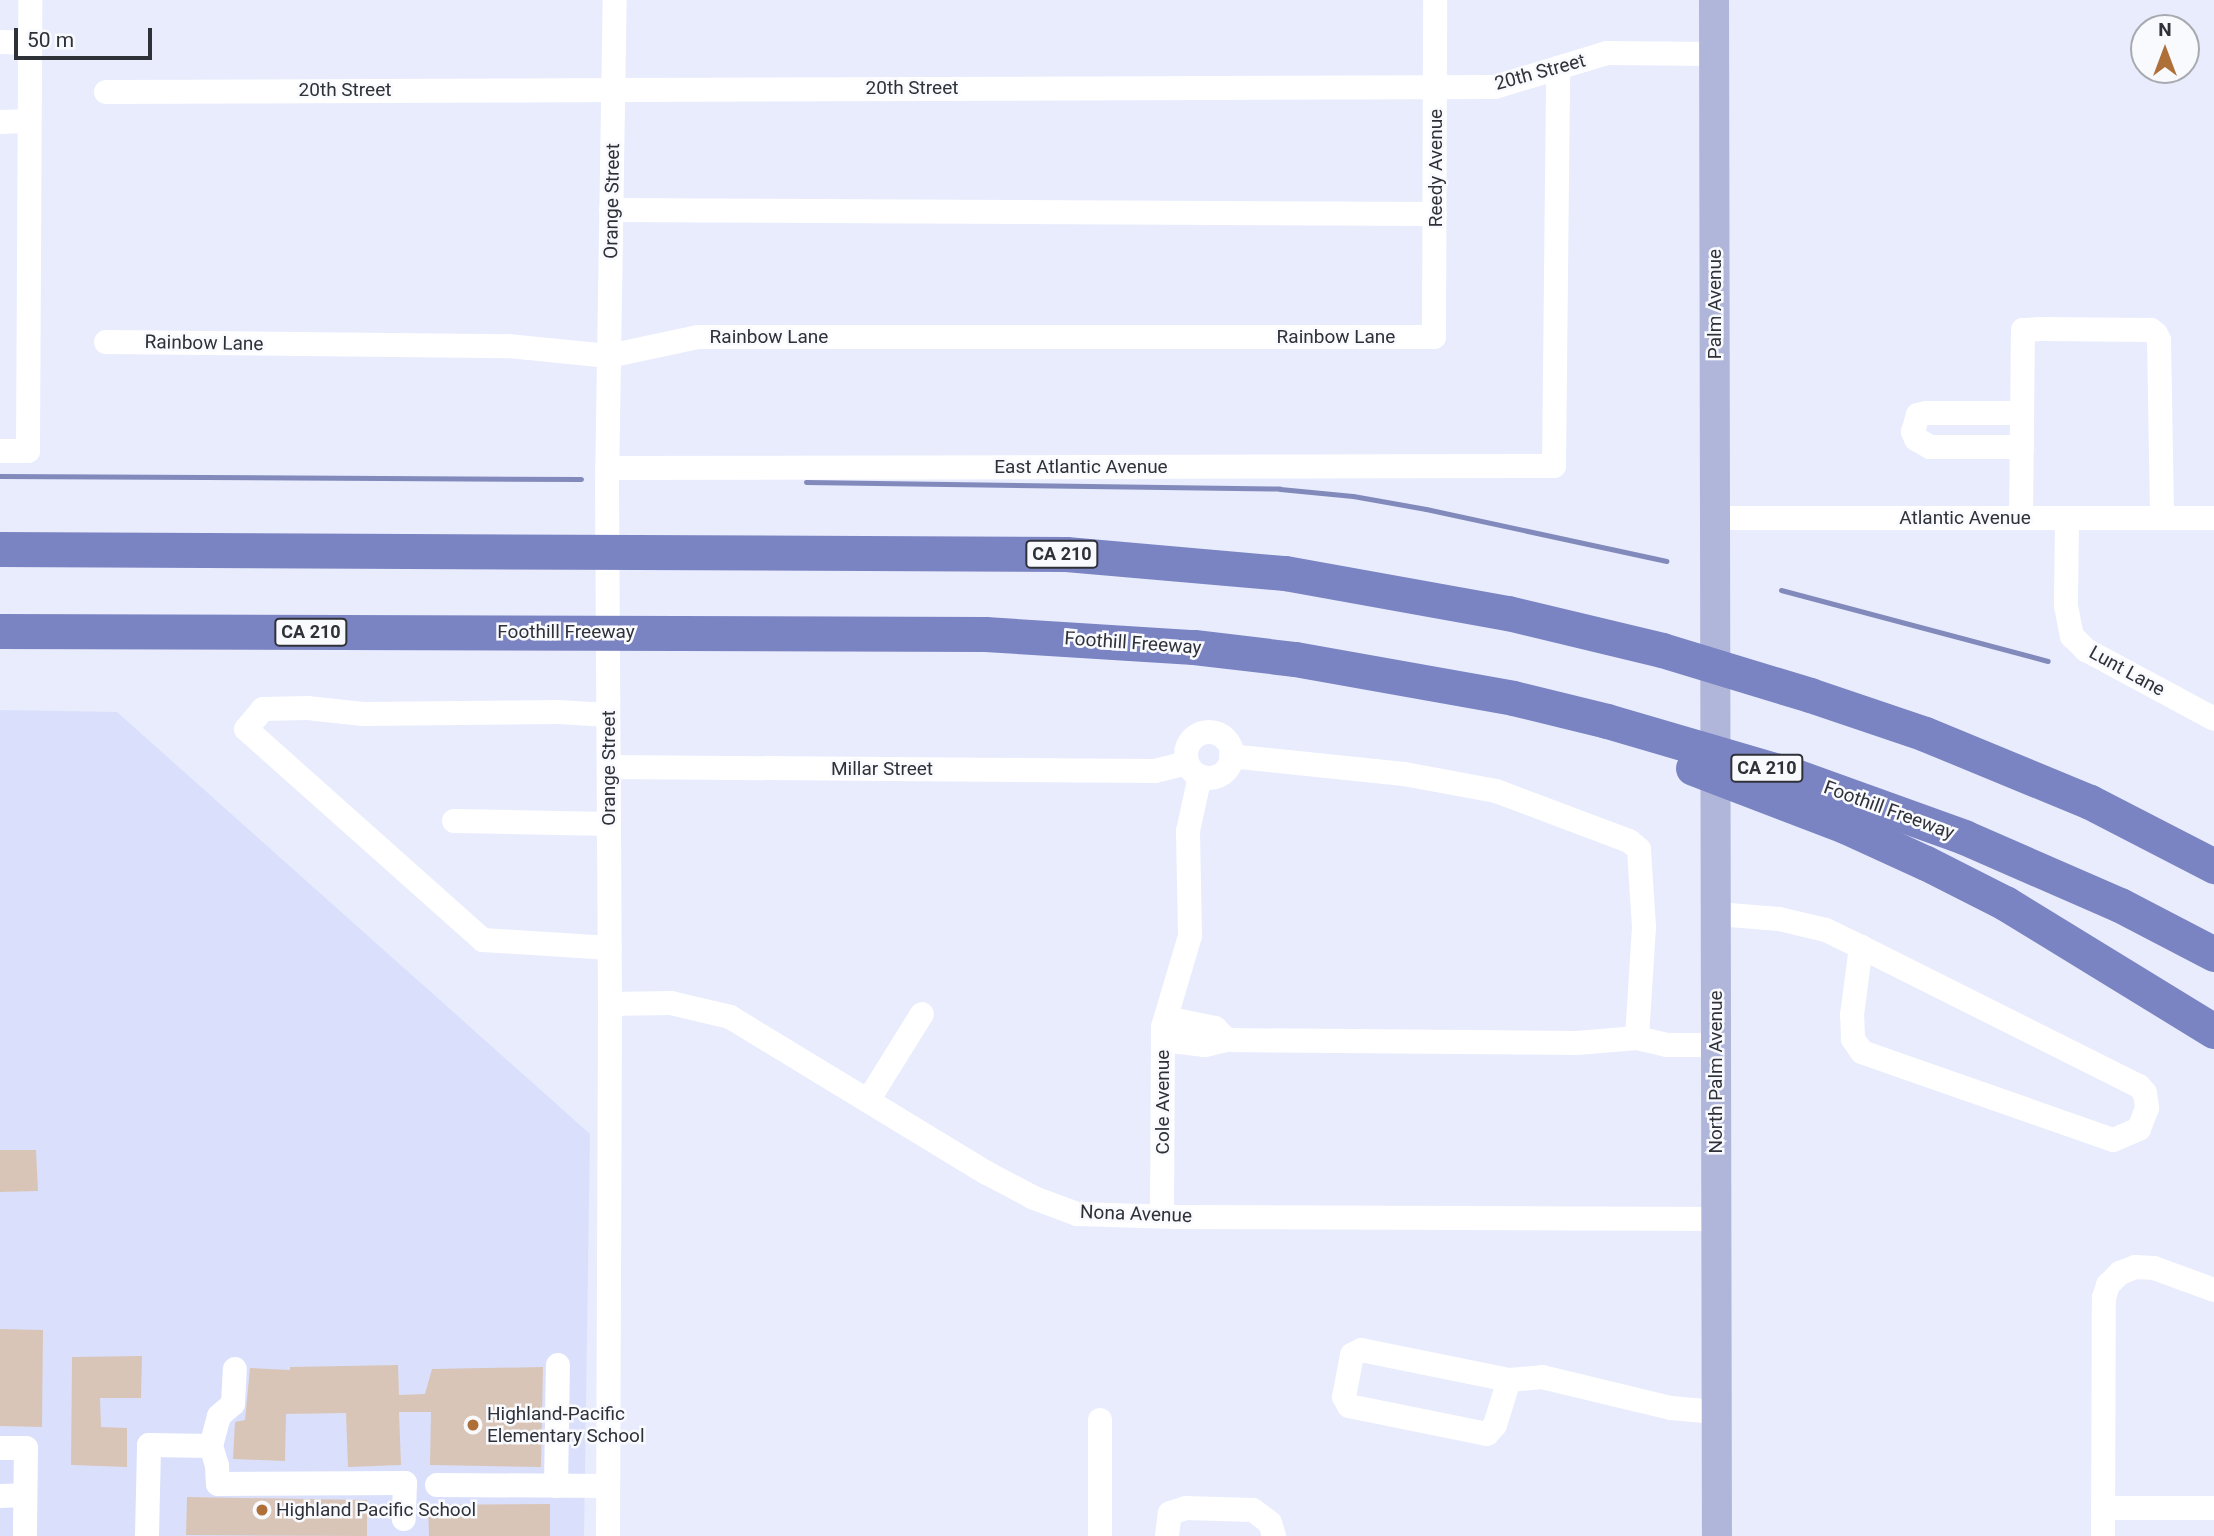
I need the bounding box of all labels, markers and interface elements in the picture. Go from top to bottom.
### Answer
scale bar [18,14,156,58]
north arrow [2130,14,2200,84]
text: N [2158,18,2172,41]
text: 50 m [27,28,74,52]
street label: 20th Street [1492,49,1588,95]
street label: 20th Street [866,77,958,99]
street label: 20th Street [299,79,391,101]
street label: Reedy Avenue [1425,109,1447,227]
street label: Orange Street [600,143,624,259]
street label: Palm Avenue [1704,249,1726,359]
street label: Rainbow Lane [710,326,828,348]
street label: Rainbow Lane [1277,326,1395,348]
street label: Rainbow Lane [144,331,264,355]
street label: East Atlantic Avenue [994,456,1168,478]
street label: Atlantic Avenue [1899,507,2031,529]
road number: CA 210 [1025,540,1099,568]
road number: CA 210 [274,618,348,646]
street label: Foothill Freeway [497,621,635,643]
street label: Foothill Freeway [1064,627,1202,659]
street label: Lunt Lane [2085,641,2169,701]
street label: Orange Street [598,710,620,826]
road number: CA 210 [1730,754,1804,782]
street label: Millar Street [831,758,933,780]
street label: Foothill Freeway [1821,776,1957,844]
street label: North Palm Avenue [1705,990,1727,1154]
street label: Cole Avenue [1152,1050,1174,1154]
street label: Nona Avenue [1080,1201,1192,1227]
place label: Highland-Pacific Elementary School [487,1403,645,1447]
marker: Highland-Pacific Elementary School [465,1417,481,1433]
place label: Highland Pacific School [276,1499,476,1521]
marker: Highland Pacific School [254,1502,270,1518]

